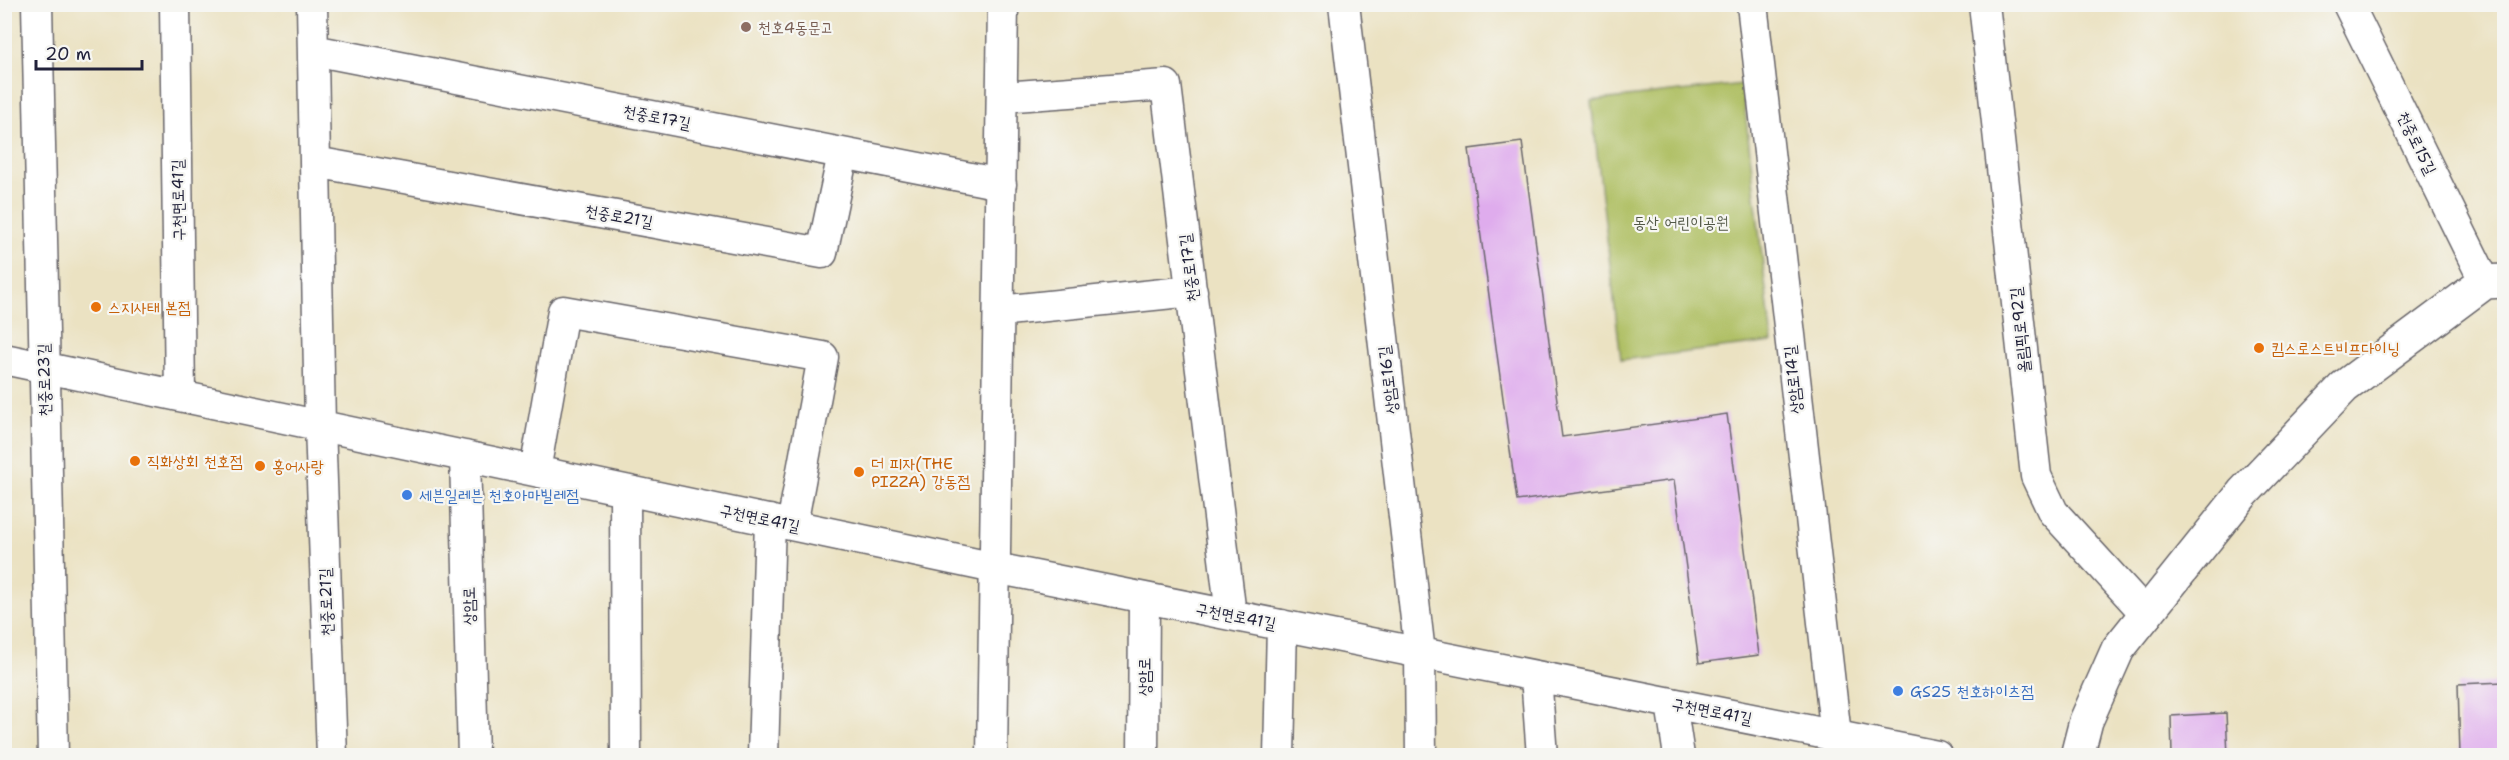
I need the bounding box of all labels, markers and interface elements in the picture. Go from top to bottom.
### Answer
place label: 천호4동문고 [758,17,834,38]
marker: 천호4동문고 [739,20,753,34]
scale bar [36,33,142,71]
text: 20 m [45,42,91,66]
street label: 천중로17길 [621,100,693,134]
street label: 천중로15길 [2393,108,2441,178]
street label: 구천면로41길 [167,159,189,241]
street label: 천중로21길 [583,200,655,232]
park label: 동산 어린이공원 [1633,212,1729,233]
street label: 천중로17길 [1174,233,1204,303]
street label: 올림픽로92길 [2005,286,2035,374]
place label: 스지사태 본점 [108,297,191,318]
marker: 스지사태 본점 [89,300,103,314]
place label: 킴스로스트비프다이닝 [2271,338,2400,359]
marker: 킴스로스트비프다이닝 [2252,341,2266,355]
street label: 천중로23길 [33,343,55,417]
street label: 상암로16길 [1373,344,1403,415]
street label: 상암로14길 [1779,345,1807,415]
place label: 직화상회 천호점 [147,451,243,472]
place label: 더 피자(THE PIZZA) 강동점 [871,453,970,492]
marker: 직화상회 천호점 [128,454,142,468]
place label: 홍어사랑 [272,456,324,477]
marker: 홍어사랑 [253,459,267,473]
marker: 더 피자(THE PIZZA) 강동점 [852,465,866,479]
place label: 세븐일레븐 천호아마빌레점 [419,485,579,506]
marker: 세븐일레븐 천호아마빌레점 [400,488,414,502]
street label: 구천면로41길 [718,499,802,537]
street label: 천중로21길 [314,567,338,637]
street label: 상암로 [458,587,480,625]
street label: 구천면로41길 [1194,598,1278,634]
street label: 상암로 [1134,658,1155,696]
place label: GS25 천호하이츠점 [1910,681,2034,702]
marker: GS25 천호하이츠점 [1891,684,1905,698]
street label: 구천면로41길 [1670,693,1754,729]

